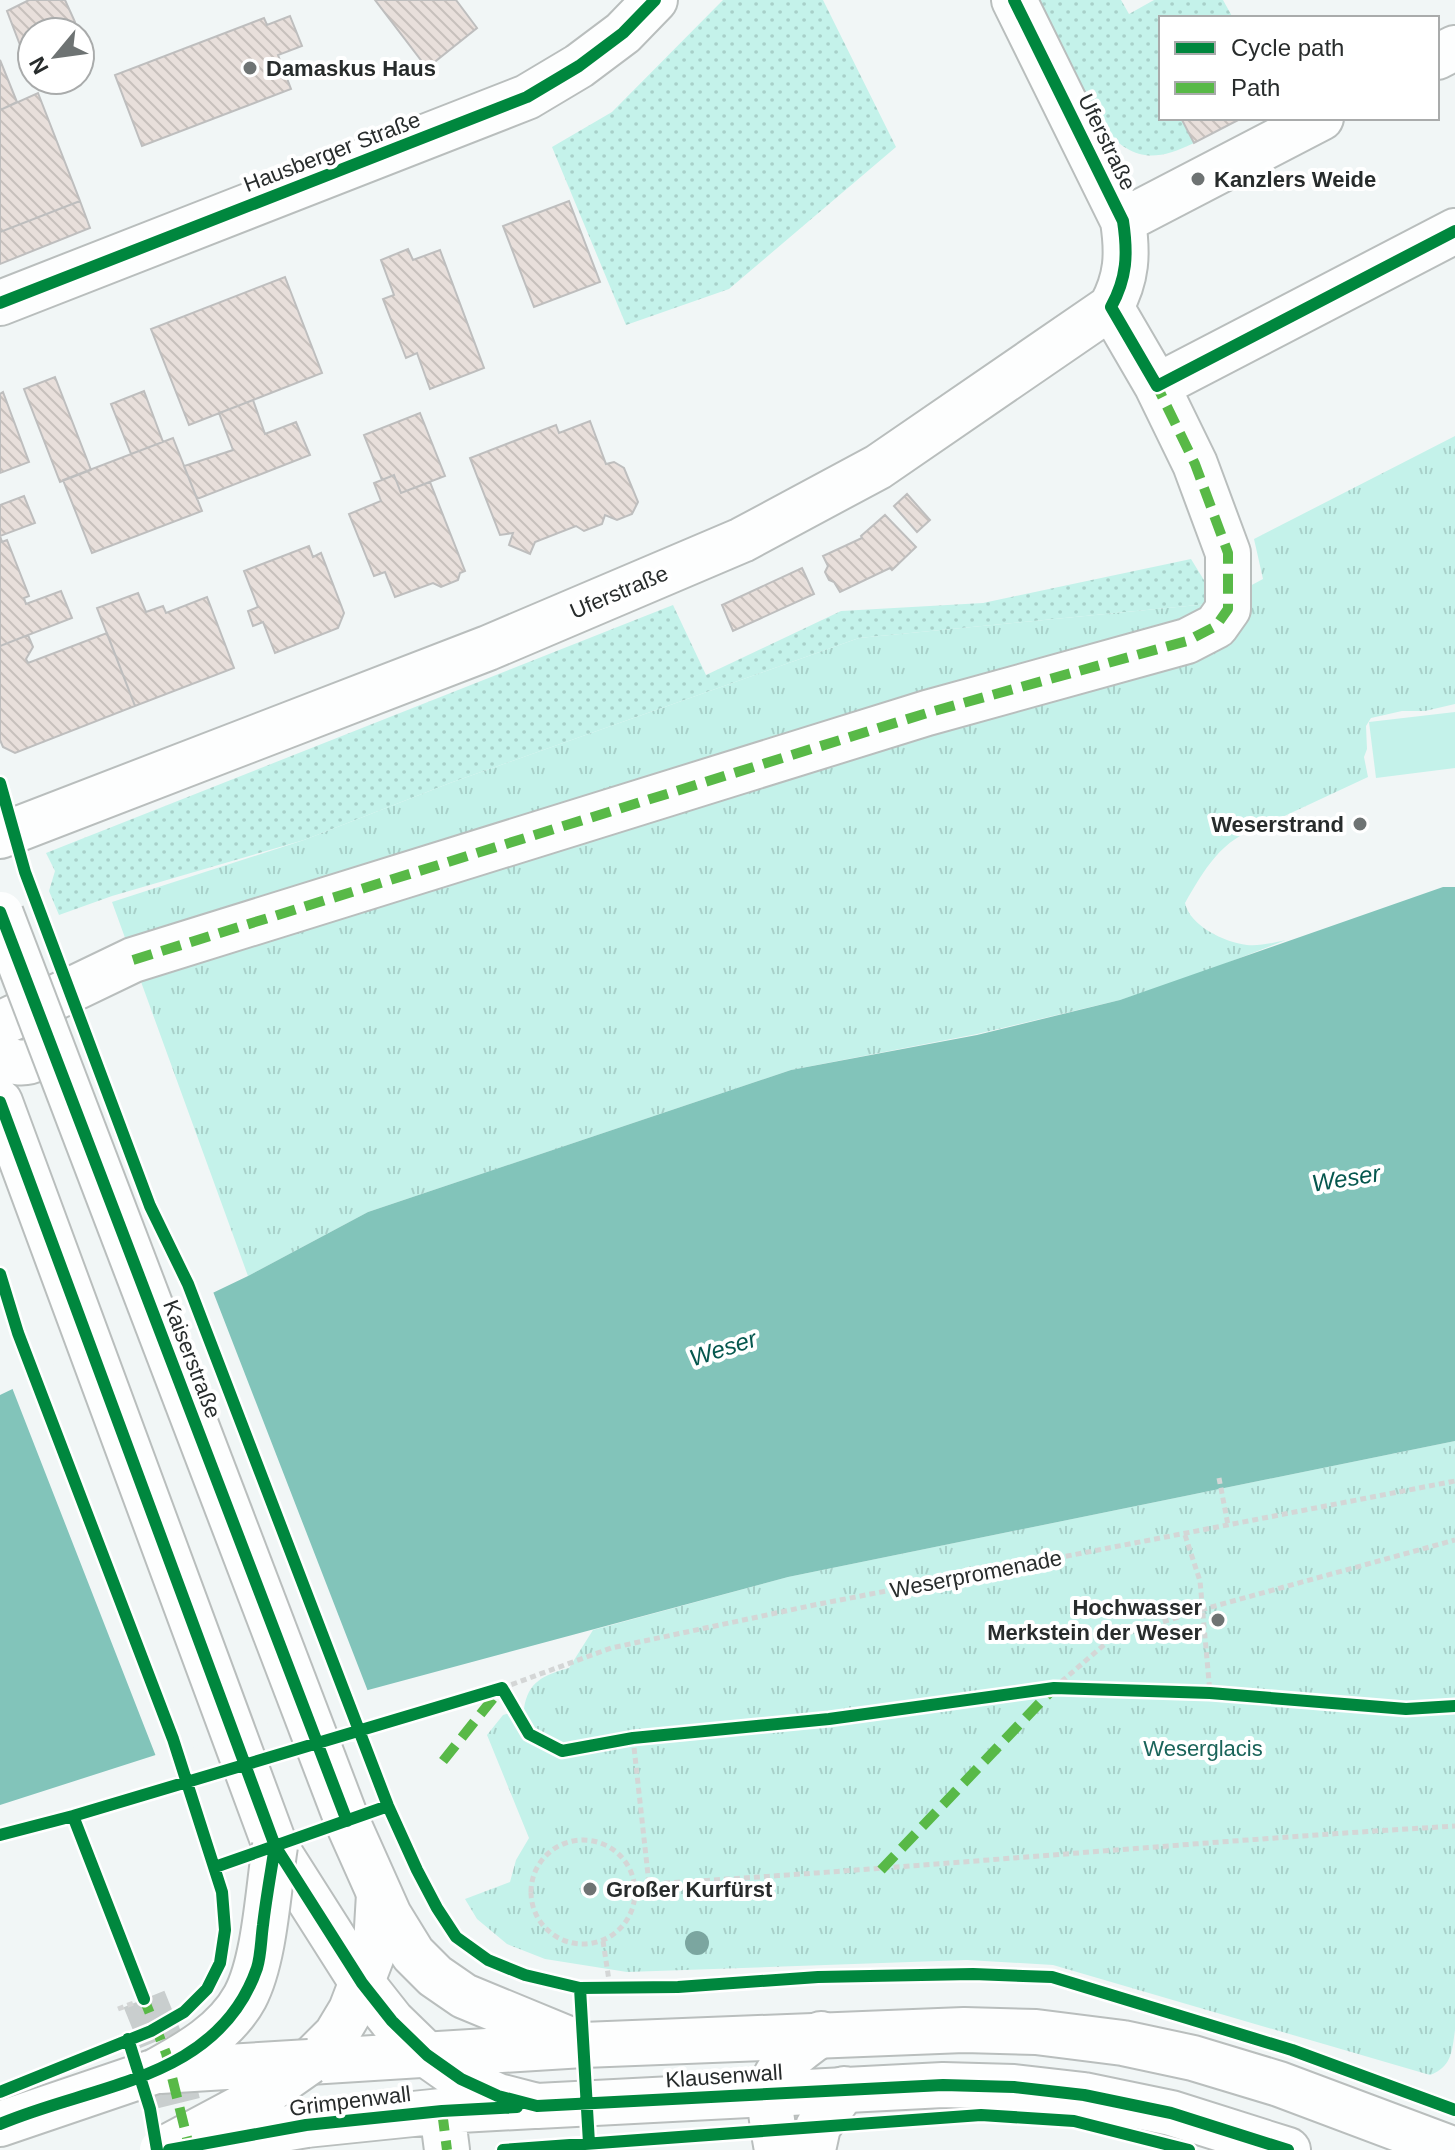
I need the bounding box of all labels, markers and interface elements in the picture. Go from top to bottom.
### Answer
north arrow [16,16,96,96]
legend [1159,16,1439,120]
text: Cycle path [1231,34,1344,61]
text: N [24,52,54,78]
place label: Damaskus Haus [266,56,436,81]
marker: Damaskus Haus [241,59,259,77]
text: Path [1231,74,1280,101]
street label: Uferstraße [1073,90,1141,194]
street label: Hausberger Straße [240,107,424,197]
place label: Kanzlers Weide [1214,167,1376,192]
marker: Kanzlers Weide [1189,170,1207,188]
street label: Uferstraße [566,560,672,624]
place label: Weserstrand [1211,812,1344,837]
marker: Weserstrand [1351,815,1369,833]
water label: Weser [1310,1159,1383,1197]
street label: Kaiserstraße [158,1296,226,1422]
water label: Weser [686,1324,761,1371]
street label: Weserpromenade [888,1545,1064,1603]
place label: Hochwasser Merkstein der Weser [987,1595,1202,1645]
marker: Hochwasser Merkstein der Weser [1209,1611,1227,1629]
park label: Weserglacis [1143,1736,1263,1761]
place label: Großer Kurfürst [606,1877,773,1902]
marker: Großer Kurfürst [581,1880,599,1898]
street label: Klausenwall [665,2059,783,2093]
street label: Grimpenwall [288,2081,412,2121]

